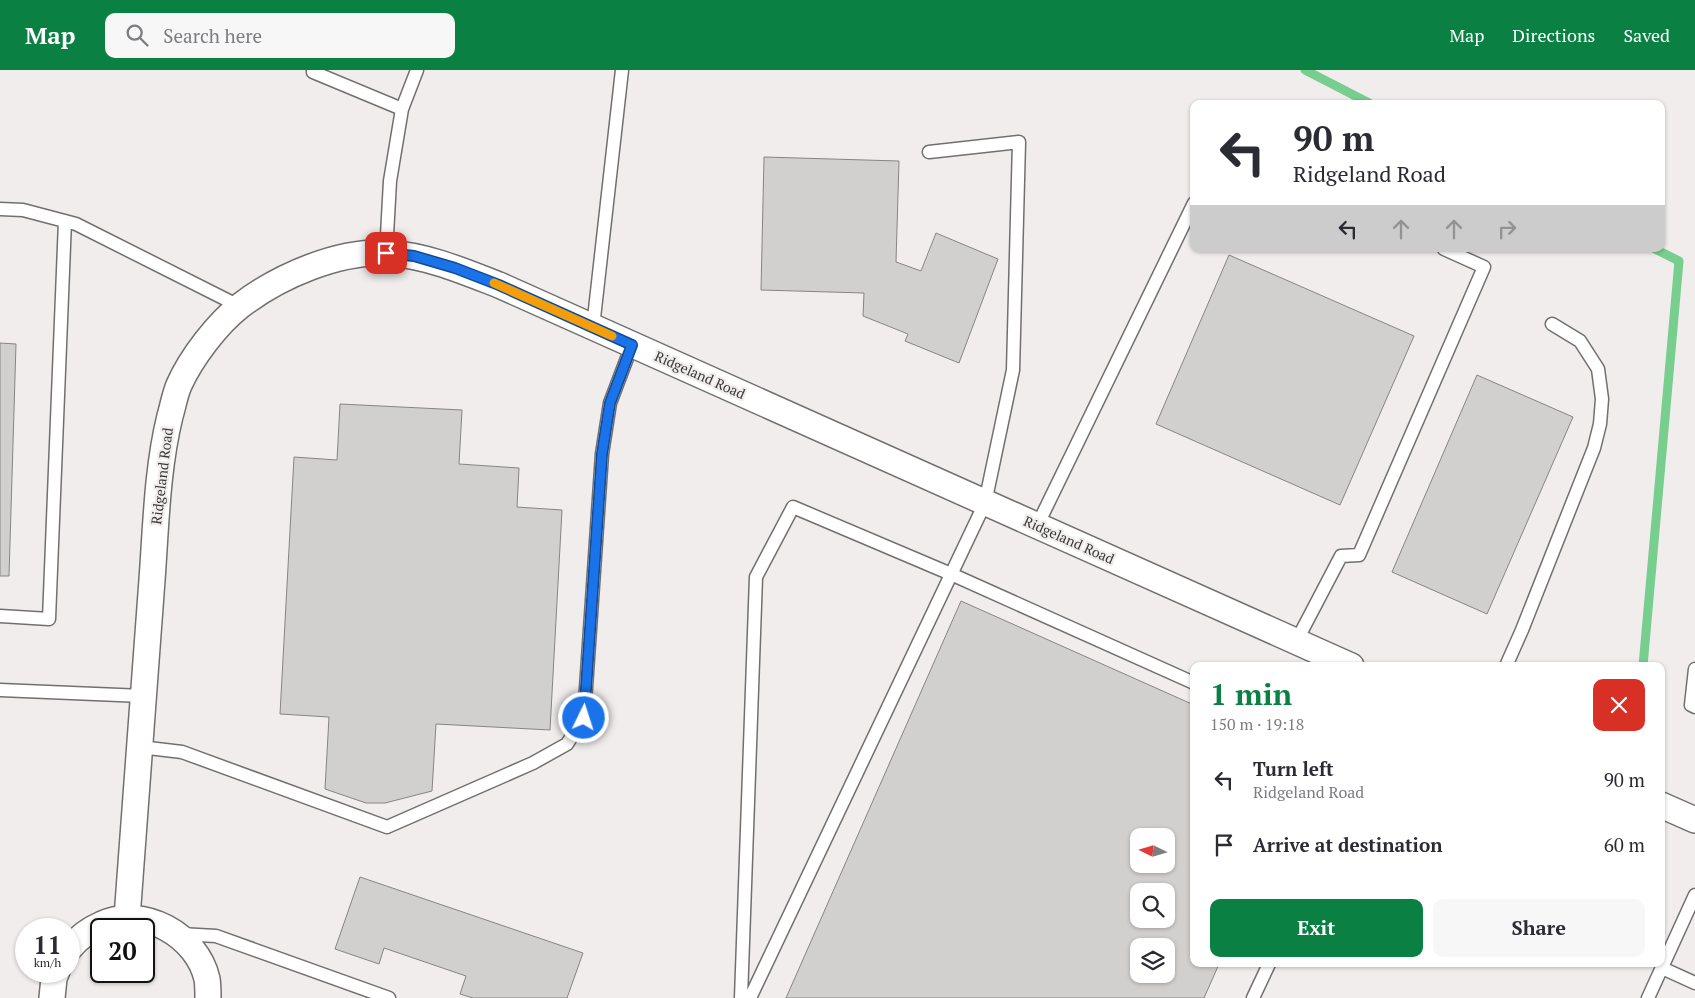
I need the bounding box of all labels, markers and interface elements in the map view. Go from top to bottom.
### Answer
search box [105,13,455,58]
text: Map [25,19,75,51]
icon: search [123,21,151,49]
text: Search here [163,23,262,48]
text: Map [1449,23,1484,47]
text: Directions [1512,23,1595,47]
text: Saved [1623,23,1670,47]
text: 90 m [1293,115,1374,161]
icon: left [1210,120,1275,185]
text: Ridgeland Road [1293,159,1446,188]
icon: left [1334,215,1362,243]
icon: ahead [1387,215,1415,243]
icon: ahead [1440,215,1468,243]
icon: right [1493,215,1521,243]
pin [365,232,407,274]
icon: arrive [372,239,400,267]
street label: Ridgeland Road [652,346,749,403]
street label: Ridgeland Road [146,426,177,525]
street label: Ridgeland Road [1021,511,1118,568]
text: 1 min [1210,674,1292,714]
button: close [1593,679,1645,731]
position arrow [557,691,609,743]
text: 150 m · 19:18 [1210,713,1304,735]
text: Turn left [1253,756,1334,781]
icon: left [1210,766,1238,794]
text: 90 m [1604,767,1645,792]
text: Ridgeland Road [1253,781,1364,803]
north arrow [1130,828,1175,872]
map controls [1130,828,1175,983]
icon: arrive [1210,831,1238,859]
text: Arrive at destination [1253,832,1442,857]
text: 60 m [1604,832,1645,857]
button: search [1130,883,1175,928]
button: Exit [1210,899,1423,957]
button: Share [1433,899,1645,957]
speed limit sign: 20 [90,918,155,983]
text: 11 [33,928,62,961]
button: layers [1130,938,1175,983]
text: km/h [34,955,61,970]

